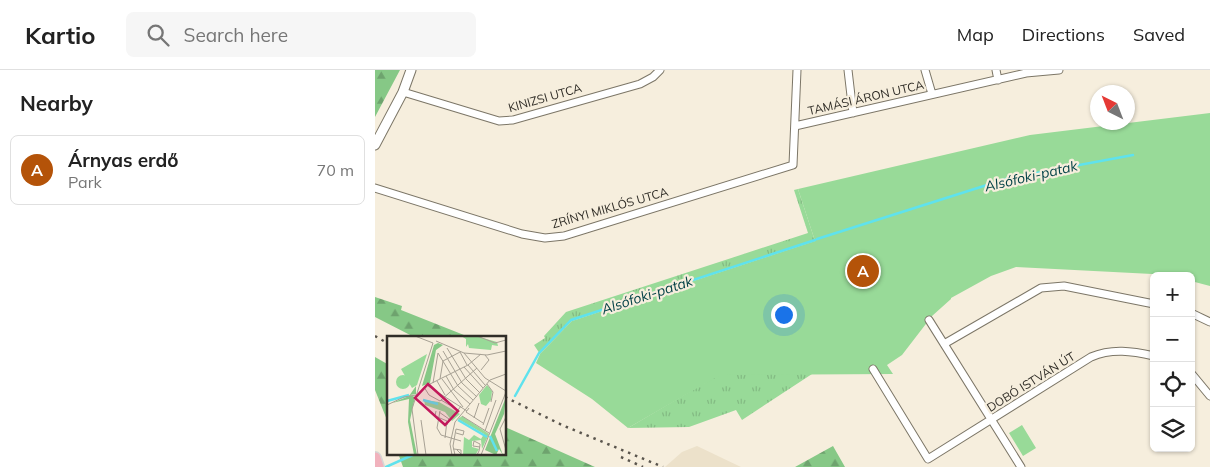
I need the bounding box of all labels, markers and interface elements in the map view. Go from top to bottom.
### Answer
search box [126,12,476,57]
text: Kartio [25,20,96,50]
icon: search [144,21,172,49]
text: Search here [184,23,288,47]
text: Map [957,23,994,46]
text: Directions [1022,23,1105,46]
text: Saved [1133,23,1185,46]
street label: TAMÁSI ÁRON UTCA [806,77,926,118]
street label: KINIZSI UTCA [506,80,584,115]
north arrow [1090,85,1135,130]
text: Nearby [20,90,93,116]
text: Árnyas erdő [68,148,178,172]
water label: Alsófoki-patak [982,156,1080,196]
text: A [31,160,43,180]
text: 70 m [317,160,354,180]
text: Park [68,172,102,192]
street label: ZRÍNYI MIKLÓS UTCA [550,184,670,231]
pin: A [847,252,879,290]
water label: Alsófoki-patak [598,272,696,319]
map controls [1150,272,1195,452]
button: + [1150,272,1195,317]
your location [771,302,797,328]
button: − [1150,317,1195,362]
inset map [387,336,506,454]
street label: DOBÓ ISTVÁN ÚT [984,348,1078,415]
button: locate [1150,362,1195,407]
button: layers [1150,407,1195,452]

